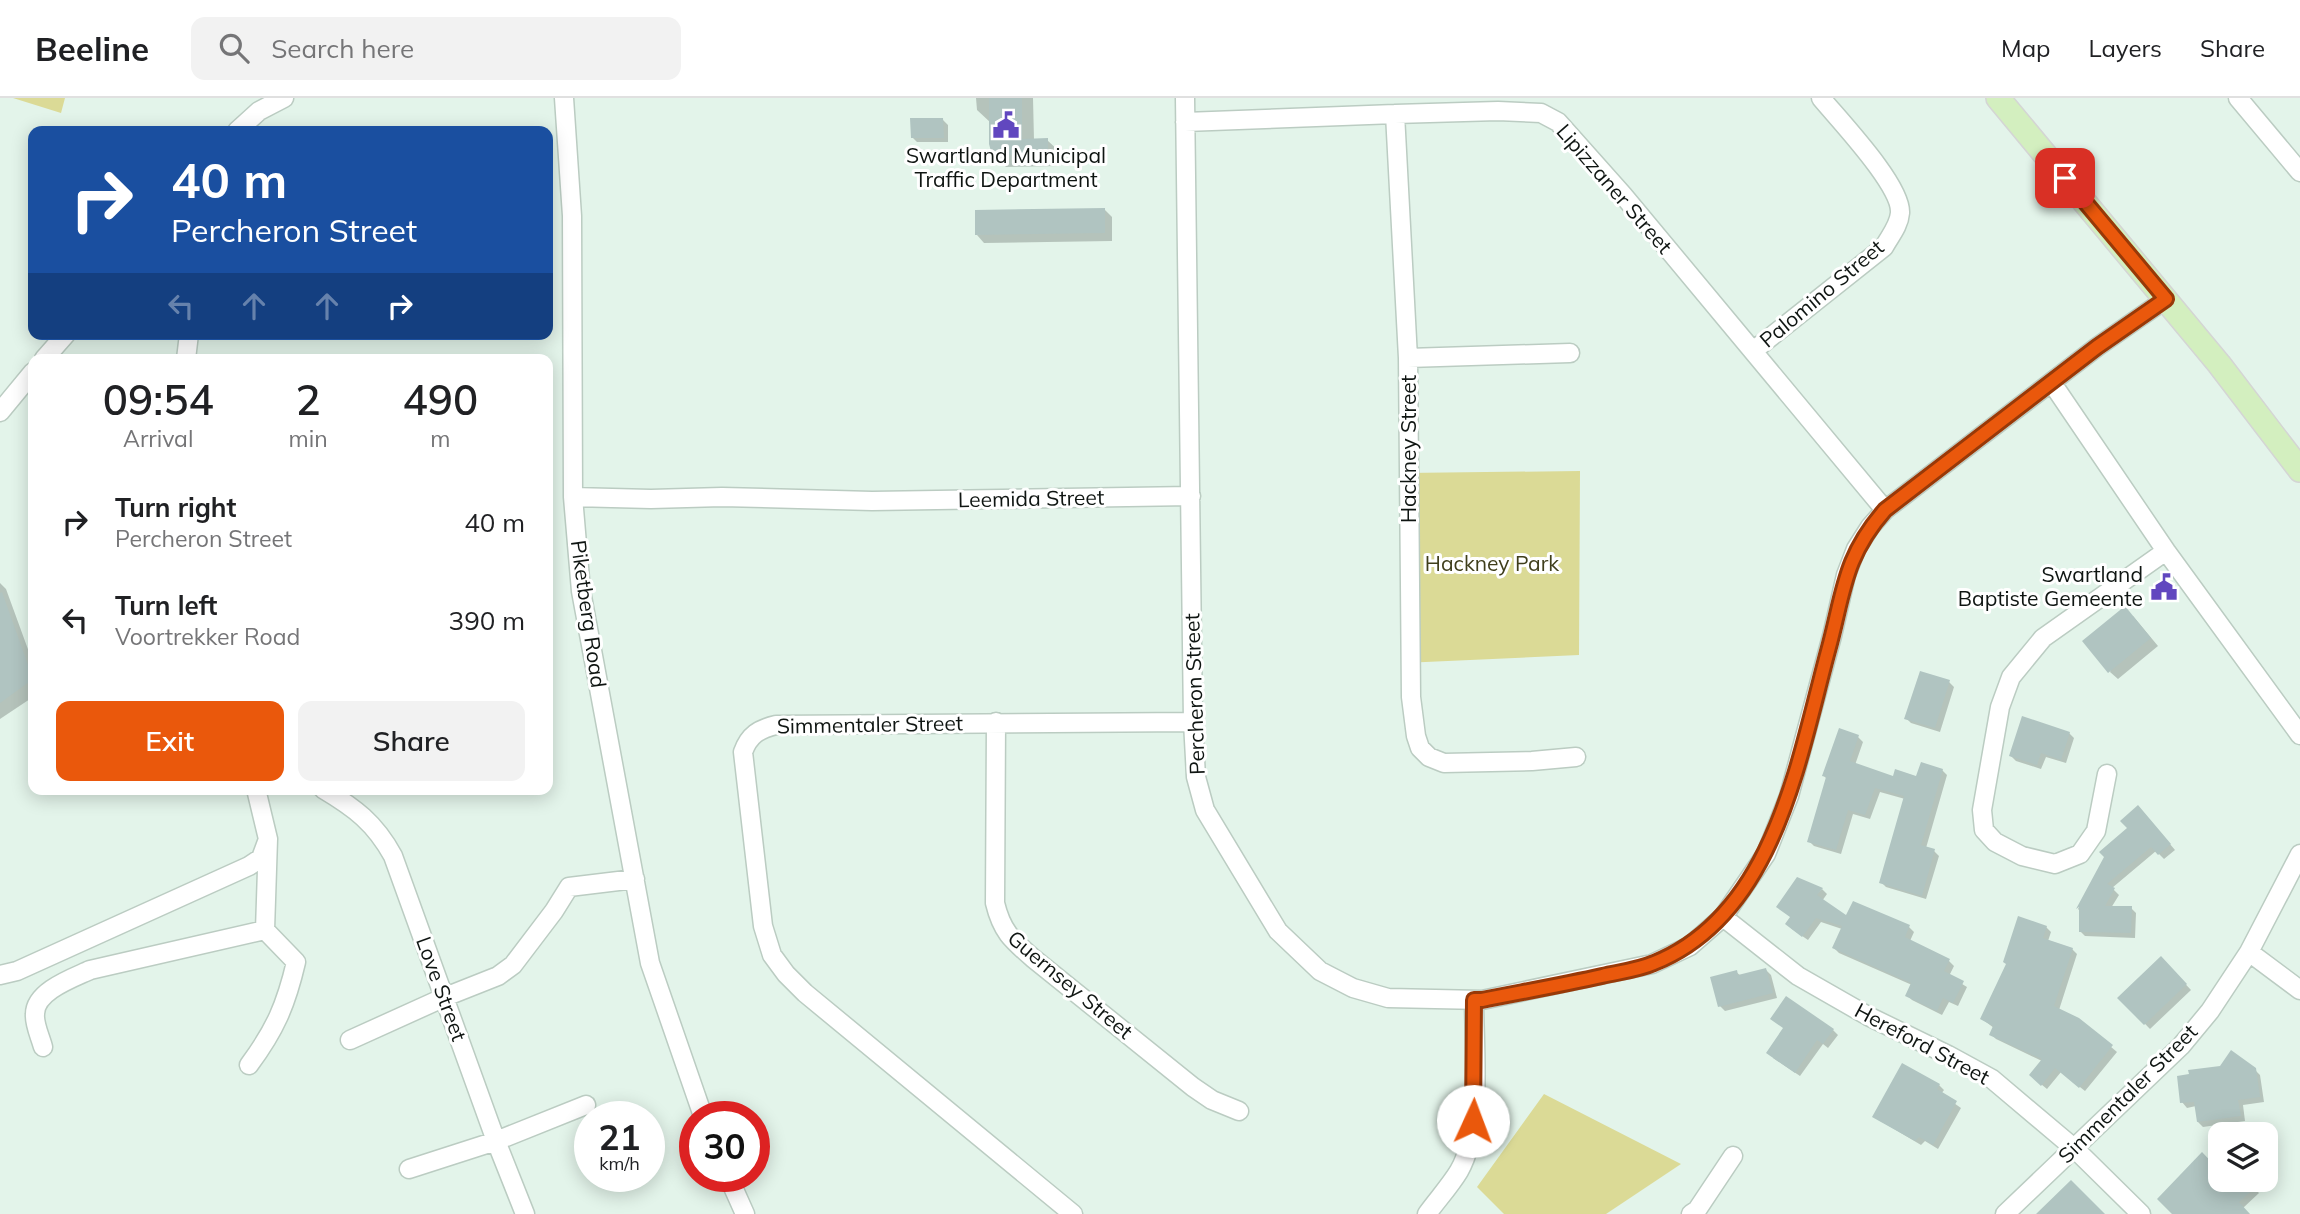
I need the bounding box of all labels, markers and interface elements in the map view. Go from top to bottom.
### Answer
search box [191,17,681,80]
text: Beeline [35,28,149,69]
icon: search [215,29,253,67]
text: Search here [271,32,414,65]
text: Map [2001,33,2050,63]
text: Layers [2088,33,2162,63]
text: Share [2200,33,2265,63]
public building icon: Swartland Municipal Traffic Department [991,110,1021,140]
street label: Lipizzaner Street [1551,118,1678,258]
place label: Swartland Municipal Traffic Department [906,142,1106,192]
pin [2035,148,2095,208]
text: 40 m [171,149,287,210]
icon: right [56,154,147,245]
icon: arrive [2046,159,2084,197]
text: Percheron Street [171,210,417,250]
street label: Palomino Street [1754,234,1889,353]
icon: left [162,287,200,325]
icon: ahead [235,287,273,325]
icon: ahead [308,287,346,325]
icon: right [381,287,419,325]
text: 09:54 [103,373,214,426]
text: 2 [295,373,321,426]
text: 490 [403,373,478,426]
street label: Hackney Street [1395,375,1421,523]
text: Arrival [123,424,193,453]
text: min [288,424,328,453]
text: m [430,424,450,453]
street label: Leemida Street [958,484,1104,512]
text: Turn right [115,491,236,524]
icon: right [56,503,94,541]
text: 40 m [464,506,525,539]
text: Percheron Street [115,524,292,553]
street label: Piketberg Road [566,538,612,690]
park label: Hackney Park [1425,550,1559,576]
place label: Swartland Baptiste Gemeente [1958,561,2143,611]
public building icon: Swartland Baptiste Gemeente [2149,572,2179,602]
text: Turn left [115,589,217,622]
icon: left [56,601,94,639]
text: 390 m [449,604,525,637]
street label: Percheron Street [1178,613,1210,775]
text: Voortrekker Road [115,622,300,651]
button: Exit [56,701,284,781]
button: Share [298,701,525,781]
street label: Simmentaler Street [777,709,963,739]
street label: Guernsey Street [1003,924,1138,1044]
street label: Love Street [411,933,473,1044]
street label: Hereford Street [1851,997,1994,1090]
street label: Simmentaler Street [2052,1018,2202,1168]
position arrow [1436,1084,1510,1158]
speed limit sign: 30 [679,1101,770,1192]
text: 21 [598,1115,641,1159]
map controls [2208,1122,2278,1192]
button: layers [2208,1122,2278,1192]
text: km/h [599,1152,640,1175]

